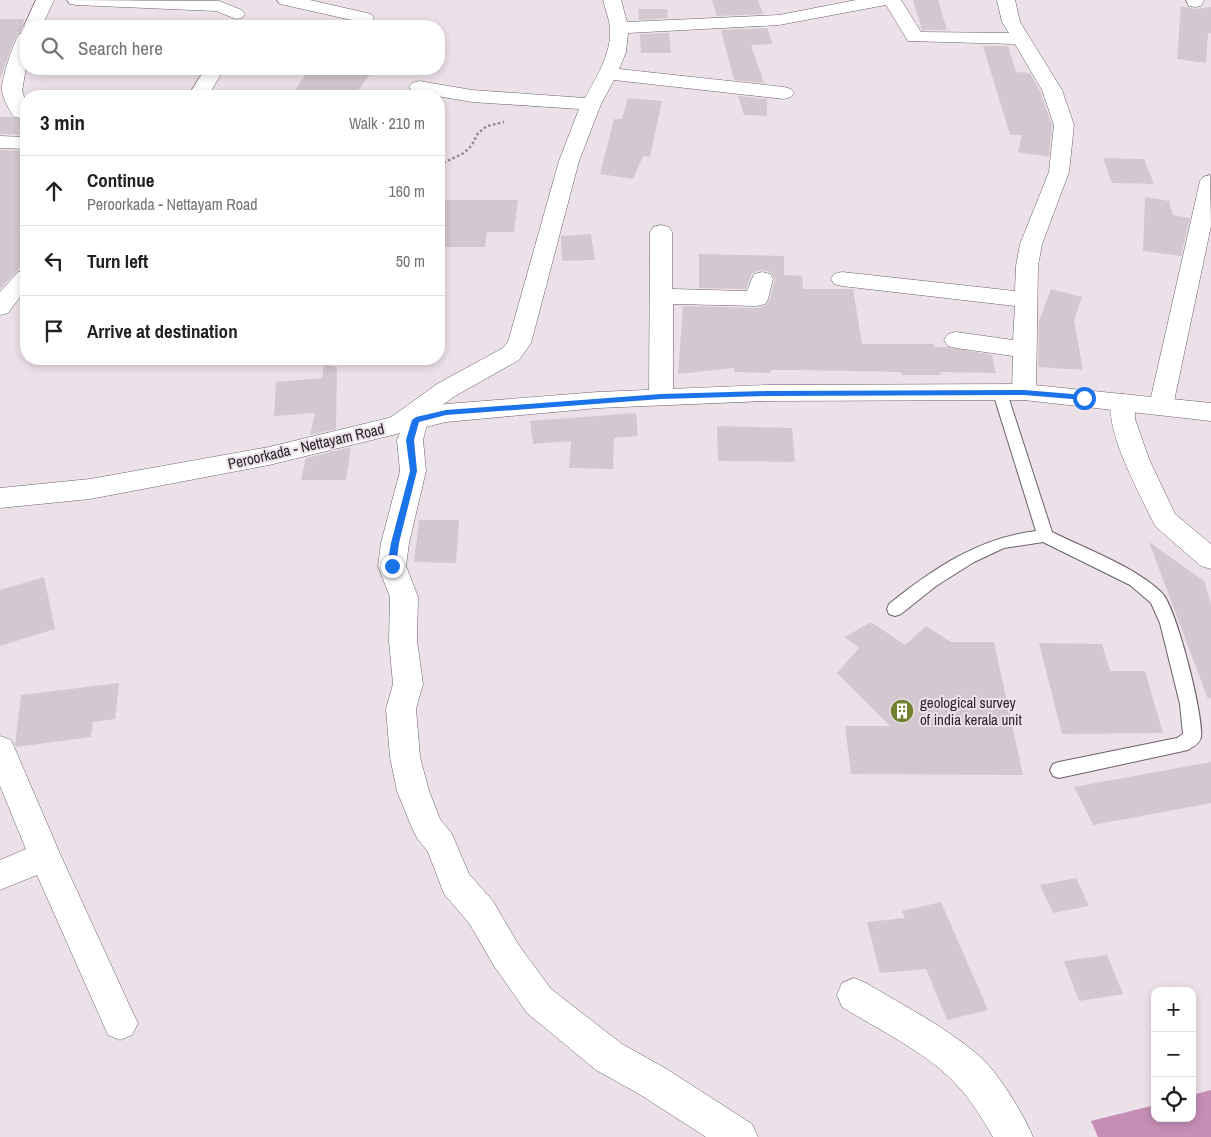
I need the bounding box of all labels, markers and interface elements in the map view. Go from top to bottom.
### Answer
search box [20,20,445,75]
icon: search [38,34,66,62]
text: Search here [78,35,163,61]
text: 3 min [40,108,85,137]
text: Walk · 210 m [349,112,425,134]
text: Continue [87,167,155,193]
icon: ahead [40,177,68,205]
text: 160 m [389,180,425,202]
text: Peroorkada - Nettayam Road [87,193,258,215]
icon: left [40,247,68,275]
text: Turn left [87,248,148,274]
text: 50 m [396,250,425,272]
icon: arrive [40,317,68,345]
text: Arrive at destination [87,318,238,344]
route start [1073,387,1096,410]
street label: Peroorkada - Nettayam Road [226,418,386,474]
route end [381,555,404,578]
place label: geological survey of india kerala unit [920,692,1022,730]
building icon: geological survey of india kerala unit [889,698,915,724]
map controls [1151,987,1196,1122]
button: + [1151,987,1196,1032]
button: − [1151,1032,1196,1077]
button: locate [1151,1077,1196,1122]

